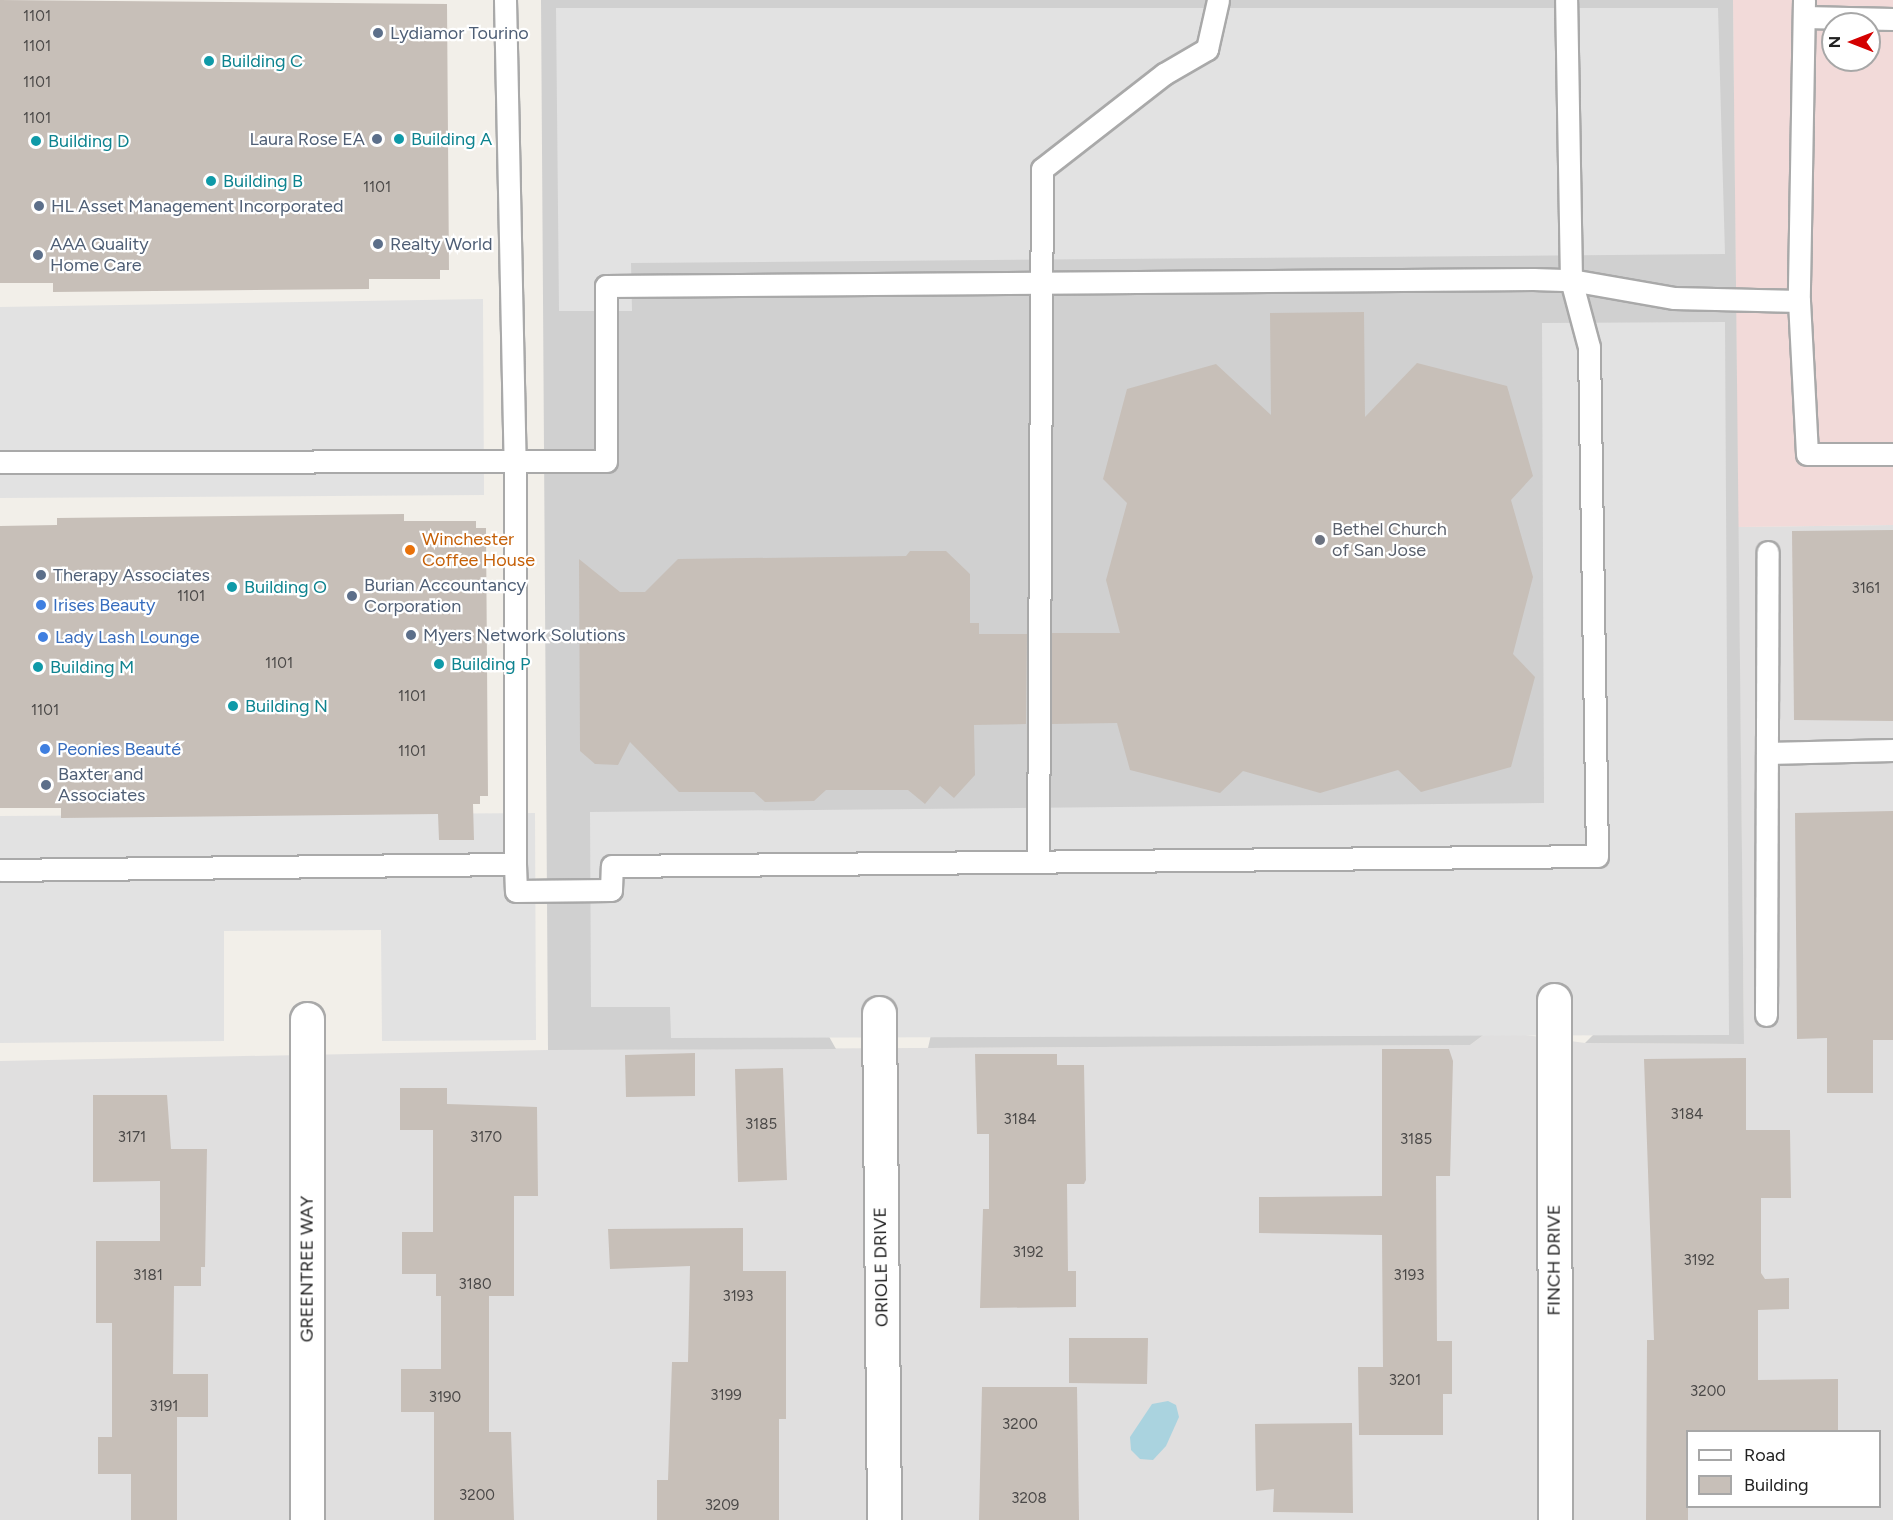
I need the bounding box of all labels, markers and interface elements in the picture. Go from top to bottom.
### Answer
house number: 1101 [23,8,51,26]
north arrow [1821,12,1881,72]
place label: Lydiamor Tourino [390,22,529,44]
marker: Lydiamor Tourino [371,26,385,40]
text: N [1825,36,1844,48]
house number: 1101 [23,38,51,56]
place label: Building C [221,50,303,72]
marker: Building C [202,54,216,68]
house number: 1101 [23,74,51,92]
house number: 1101 [23,110,51,128]
place label: Laura Rose EA [249,128,365,150]
place label: Building A [411,128,492,150]
place label: Building D [48,130,129,152]
marker: Laura Rose EA [370,132,384,146]
marker: Building A [392,132,406,146]
marker: Building D [29,134,43,148]
place label: Building B [223,170,303,192]
marker: Building B [204,174,218,188]
house number: 1101 [363,179,391,197]
place label: HL Asset Management Incorporated [51,195,343,217]
marker: HL Asset Management Incorporated [32,199,46,213]
place label: Realty World [390,233,493,255]
place label: AAA Quality Home Care [50,234,149,276]
marker: Realty World [371,237,385,251]
marker: AAA Quality Home Care [31,248,45,262]
place label: Bethel Church of San Jose [1332,519,1447,562]
place label: Winchester Coffee House [422,529,535,572]
marker: Bethel Church of San Jose [1313,533,1327,547]
marker: Winchester Coffee House [403,543,417,557]
place label: Therapy Associates [53,564,210,586]
marker: Therapy Associates [34,568,48,582]
place label: Burian Accountancy Corporation [364,575,526,618]
place label: Building O [244,576,327,598]
marker: Building O [225,580,239,594]
house number: 3161 [1851,580,1881,598]
house number: 1101 [177,588,205,606]
marker: Burian Accountancy Corporation [345,589,359,603]
place label: Irises Beauty [53,594,156,616]
marker: Irises Beauty [34,598,48,612]
place label: Myers Network Solutions [423,624,626,646]
place label: Lady Lash Lounge [55,626,200,648]
marker: Myers Network Solutions [404,628,418,642]
marker: Lady Lash Lounge [36,630,50,644]
place label: Building P [451,653,530,675]
house number: 1101 [265,655,293,673]
place label: Building M [50,656,134,678]
marker: Building P [432,657,446,671]
marker: Building M [31,660,45,674]
house number: 1101 [398,688,426,706]
place label: Building N [245,695,328,717]
marker: Building N [226,699,240,713]
house number: 1101 [31,702,59,720]
place label: Peonies Beauté [57,738,181,760]
marker: Peonies Beauté [38,742,52,756]
house number: 1101 [398,743,426,761]
place label: Baxter and Associates [58,764,145,806]
marker: Baxter and Associates [39,778,53,792]
house number: 3184 [1671,1106,1703,1124]
house number: 3184 [1004,1111,1036,1129]
house number: 3185 [745,1116,777,1134]
house number: 3171 [118,1129,146,1147]
house number: 3170 [470,1129,502,1147]
house number: 3185 [1400,1131,1432,1149]
street label: GREENTREE WAY [296,1196,318,1342]
street label: FINCH DRIVE [1543,1204,1565,1316]
street label: ORIOLE DRIVE [869,1207,893,1327]
house number: 3192 [1012,1244,1044,1262]
house number: 3192 [1683,1252,1715,1270]
house number: 3181 [133,1267,163,1285]
house number: 3193 [1393,1267,1425,1285]
house number: 3180 [458,1276,492,1294]
house number: 3193 [722,1288,754,1306]
house number: 3201 [1389,1372,1421,1390]
house number: 3200 [1690,1383,1726,1401]
house number: 3199 [710,1387,742,1405]
house number: 3190 [429,1389,461,1407]
house number: 3191 [149,1398,179,1416]
house number: 3200 [1002,1416,1038,1434]
legend [1686,1430,1881,1508]
text: Road [1744,1444,1785,1466]
text: Building [1744,1474,1809,1496]
house number: 3200 [459,1487,495,1505]
house number: 3208 [1011,1490,1047,1508]
house number: 3209 [705,1497,739,1515]

